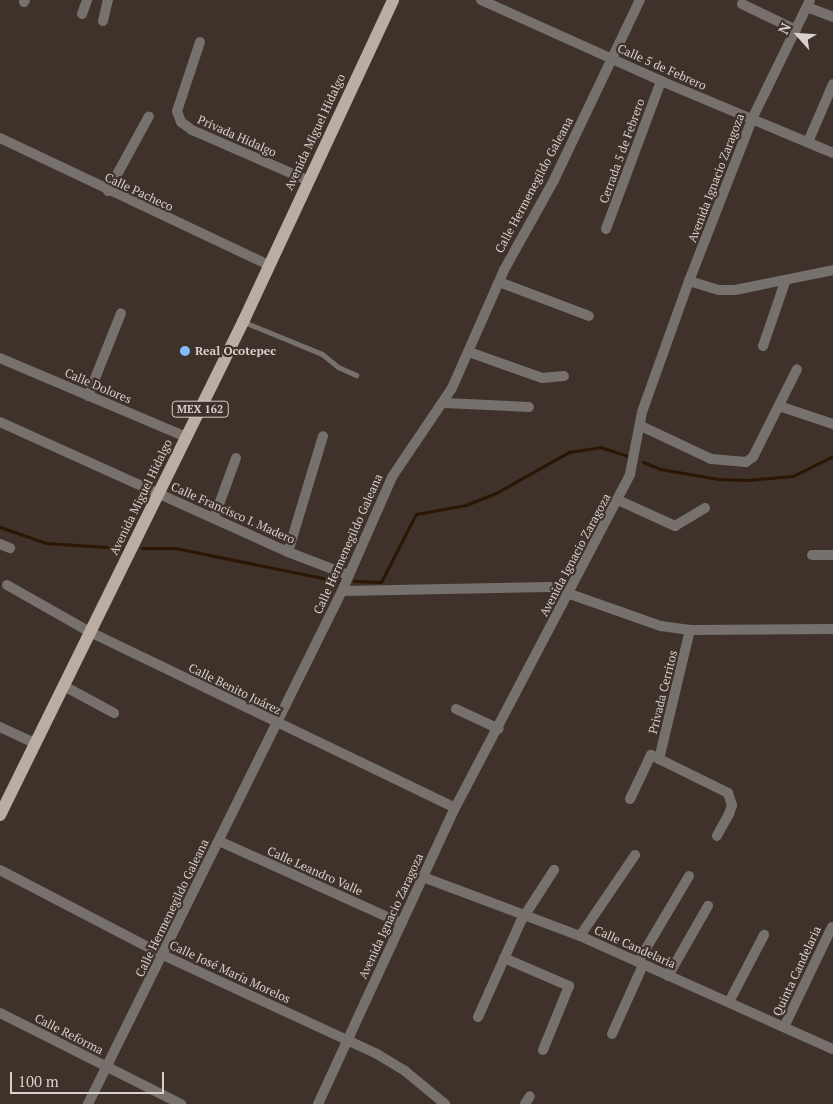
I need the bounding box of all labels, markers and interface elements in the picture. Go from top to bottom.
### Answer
north arrow [773,10,823,60]
text: N [773,19,795,37]
street label: Calle 5 de Febrero [615,41,709,93]
street label: Avenida Miguel Hidalgo [282,71,348,193]
street label: Cerrada 5 de Febrero [596,97,648,205]
street label: Privada Hidalgo [195,112,279,160]
street label: Avenida Ignacio Zaragoza [685,112,747,244]
street label: Calle Hermenegildo Galeana [492,115,576,255]
street label: Calle Pacheco [102,170,176,214]
place label: Real Ocotepec [195,344,276,358]
marker: Real Ocotepec [179,345,191,357]
street label: Calle Dolores [62,365,134,407]
road number: MEX 162 [171,400,229,418]
street label: Avenida Miguel Hidalgo [107,437,175,557]
street label: Calle Hermenegildo Galeana [311,472,385,616]
street label: Calle Francisco I. Madero [169,479,297,547]
street label: Avenida Ignacio Zaragoza [537,491,613,619]
street label: Privada Cerritos [646,649,680,735]
street label: Calle Benito Juárez [186,660,284,718]
street label: Calle Hermenegildo Galeana [132,837,212,979]
street label: Calle Leandro Valle [265,843,365,899]
street label: Avenida Ignacio Zaragoza [356,851,426,981]
street label: Calle Candelaria [592,923,678,971]
street label: Quinta Candelaria [770,924,824,1018]
street label: Calle José María Morelos [167,938,293,1006]
street label: Calle Reforma [32,1011,106,1057]
scale bar [12,1062,166,1094]
text: 100 m [18,1071,59,1091]

